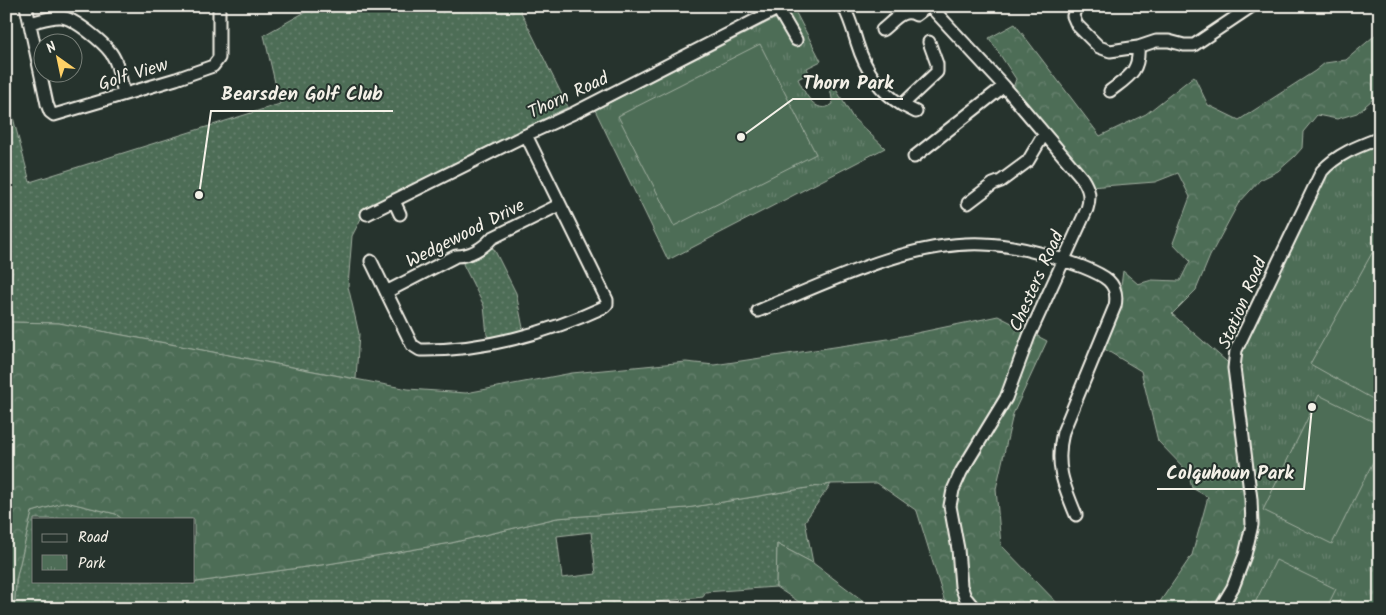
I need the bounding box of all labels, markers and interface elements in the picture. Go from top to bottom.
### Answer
north arrow [32,32,82,82]
text: N [42,36,61,60]
street label: Golf View [95,51,173,100]
street label: Thorn Road [523,65,615,128]
callout: Thorn Park [793,65,903,99]
text: Thorn Park [803,69,894,99]
callout: Bearsden Golf Club [211,77,393,111]
text: Bearsden Golf Club [221,80,383,110]
street label: Wedgewood Drive [401,192,530,277]
street label: Chesters Road [1002,225,1073,337]
street label: Station Road [1211,252,1276,354]
callout: Colquhoun Park [1157,455,1304,489]
text: Colquhoun Park [1166,459,1294,489]
legend [32,518,195,582]
text: Road [78,526,109,550]
text: Park [78,552,106,576]

